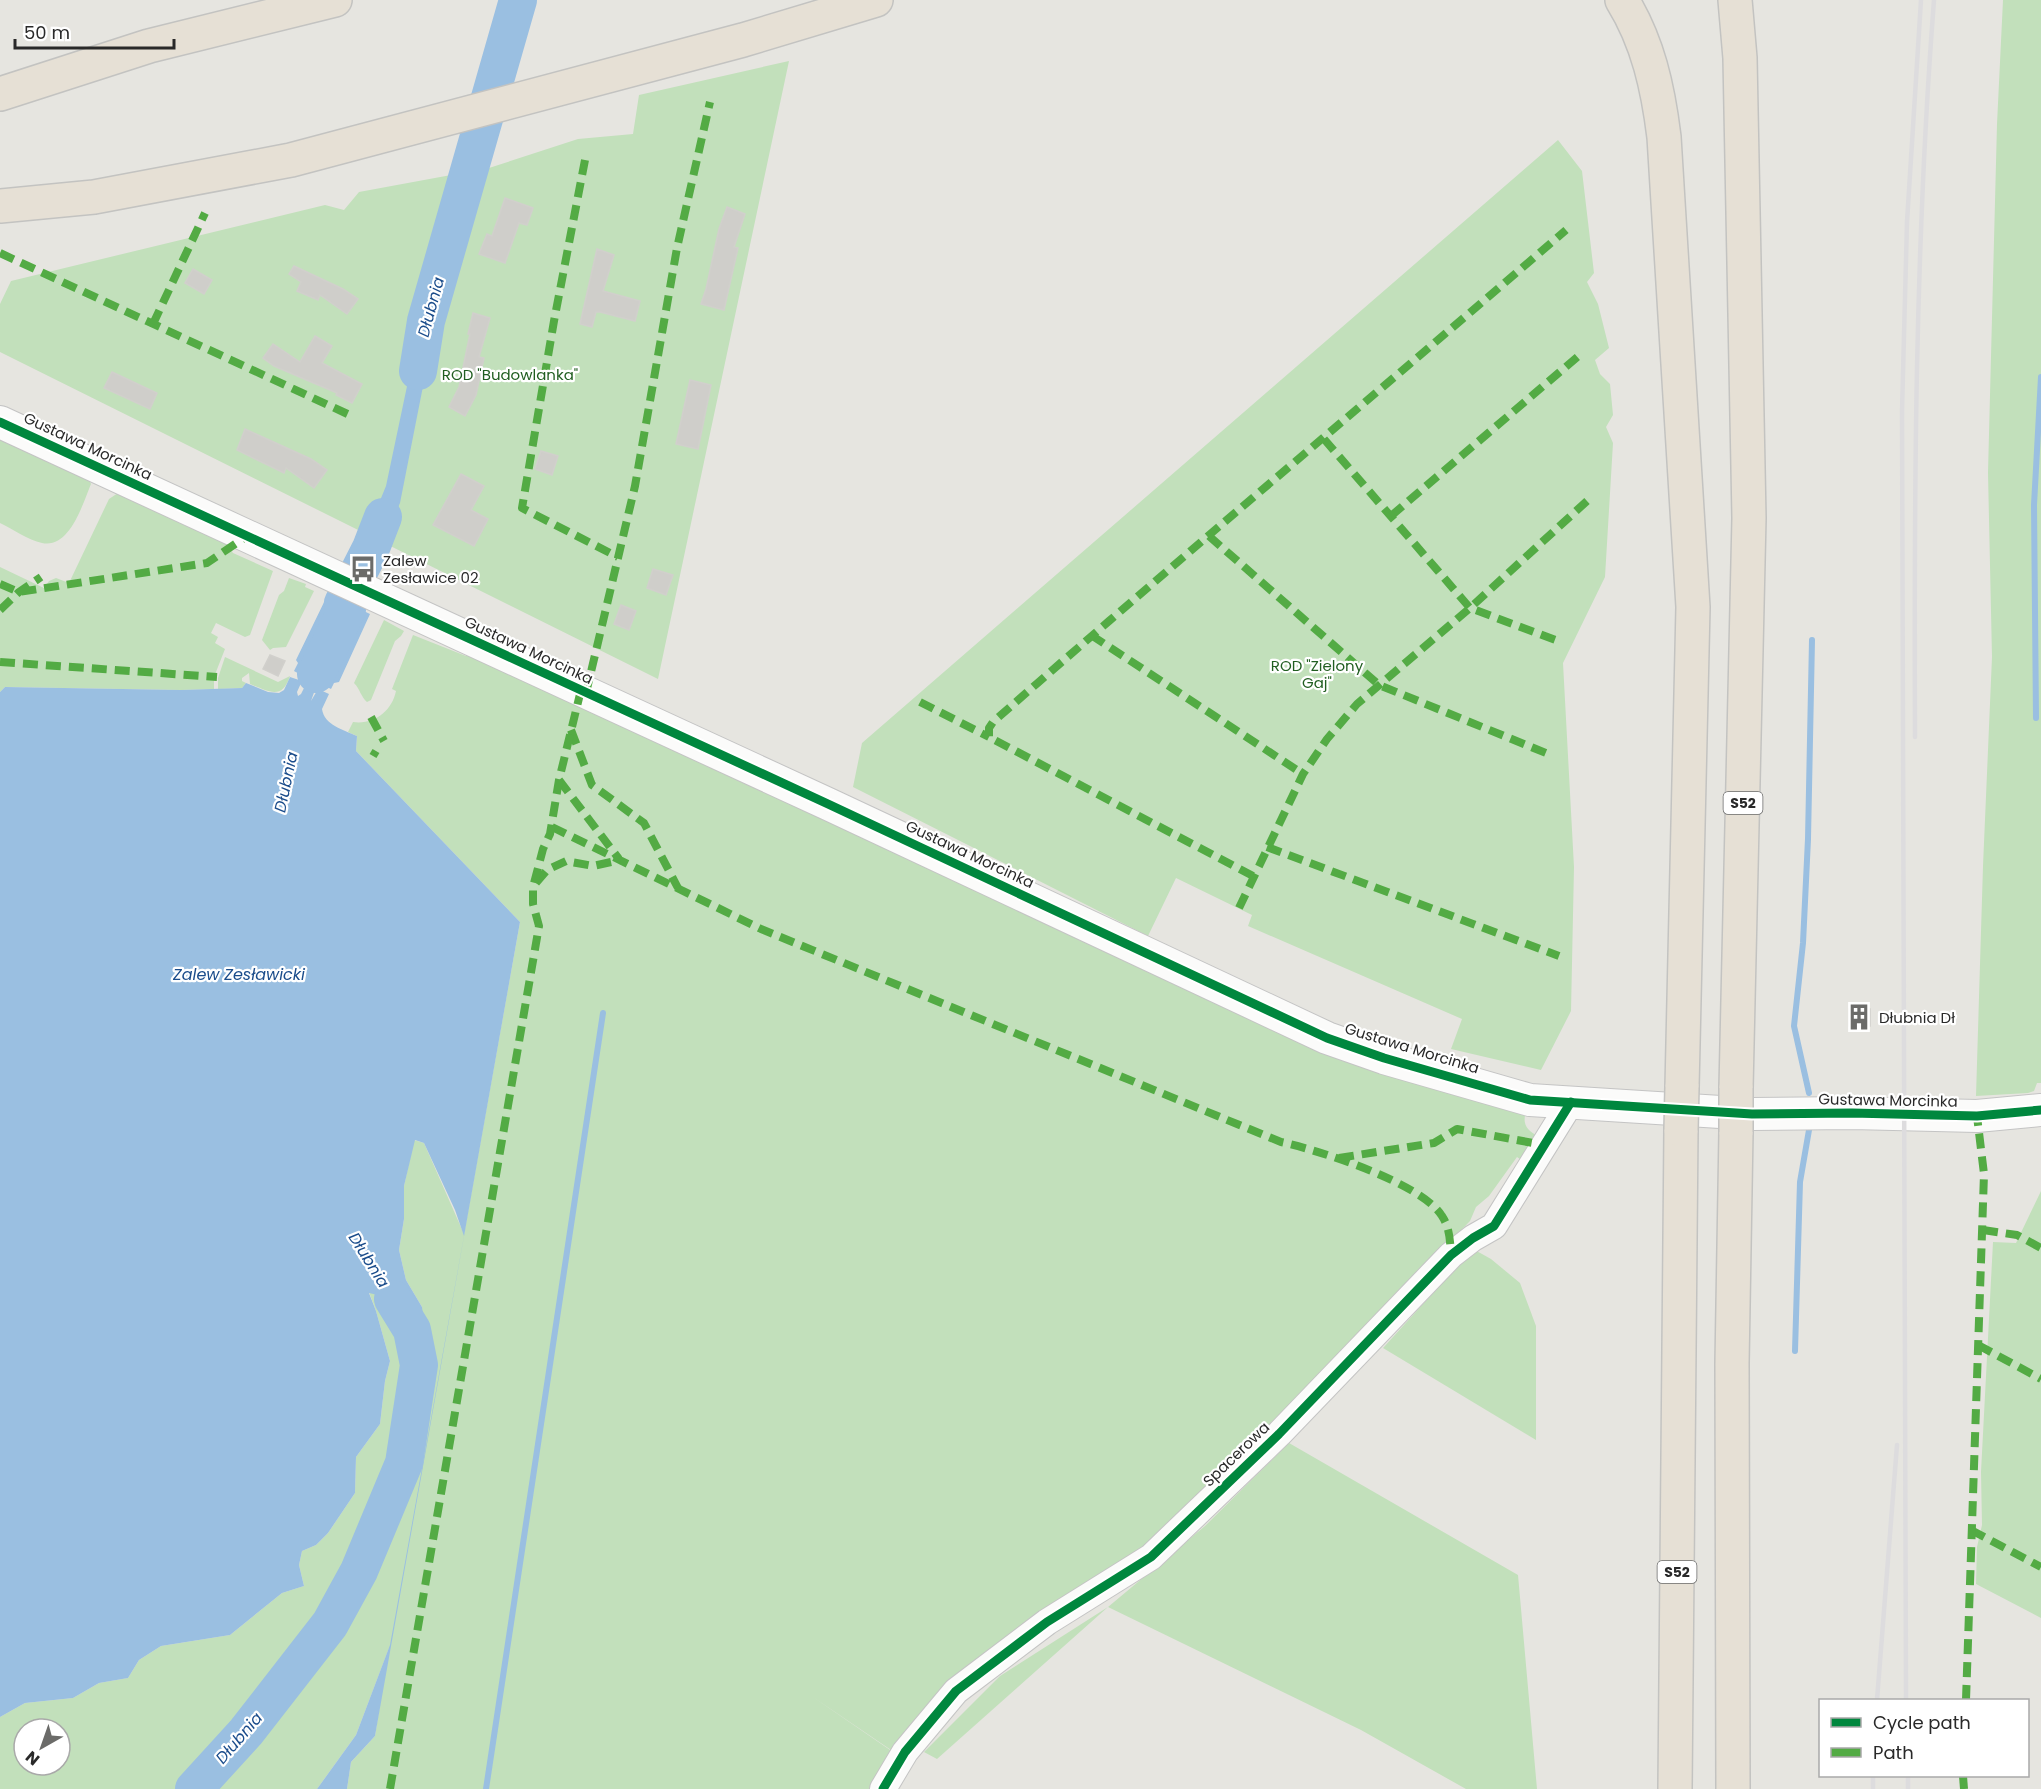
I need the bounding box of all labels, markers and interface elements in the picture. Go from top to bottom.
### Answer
scale bar [15,12,174,50]
text: 50 m [24,20,70,45]
water label: Dłubnia [412,274,450,340]
park label: ROD "Budowlanka" [442,364,578,385]
street label: Gustawa Morcinka [20,407,156,485]
place label: Zalew Zesławice 02 [383,550,479,588]
bus stop icon: Zalew Zesławice 02 [348,554,378,584]
street label: Gustawa Morcinka [461,611,597,689]
park label: ROD "Zielony Gaj" [1271,655,1364,693]
water label: Dłubnia [268,749,304,814]
road number: S52 [1724,792,1762,814]
street label: Gustawa Morcinka [902,815,1038,893]
water label: Zalew Zesławicki [172,963,306,986]
building icon: Dłubnia Dł [1844,1002,1874,1032]
place label: Dłubnia Dł [1879,1007,1955,1028]
street label: Gustawa Morcinka [1342,1018,1482,1078]
street label: Gustawa Morcinka [1818,1088,1958,1112]
water label: Dłubnia [343,1228,395,1292]
street label: Spacerowa [1198,1417,1274,1491]
road number: S52 [1658,1561,1696,1583]
legend [1819,1699,2029,1777]
water label: Dłubnia [210,1707,268,1769]
text: Cycle path [1873,1710,1971,1735]
north arrow [12,1717,72,1777]
text: Path [1873,1740,1914,1765]
text: N [21,1745,45,1771]

